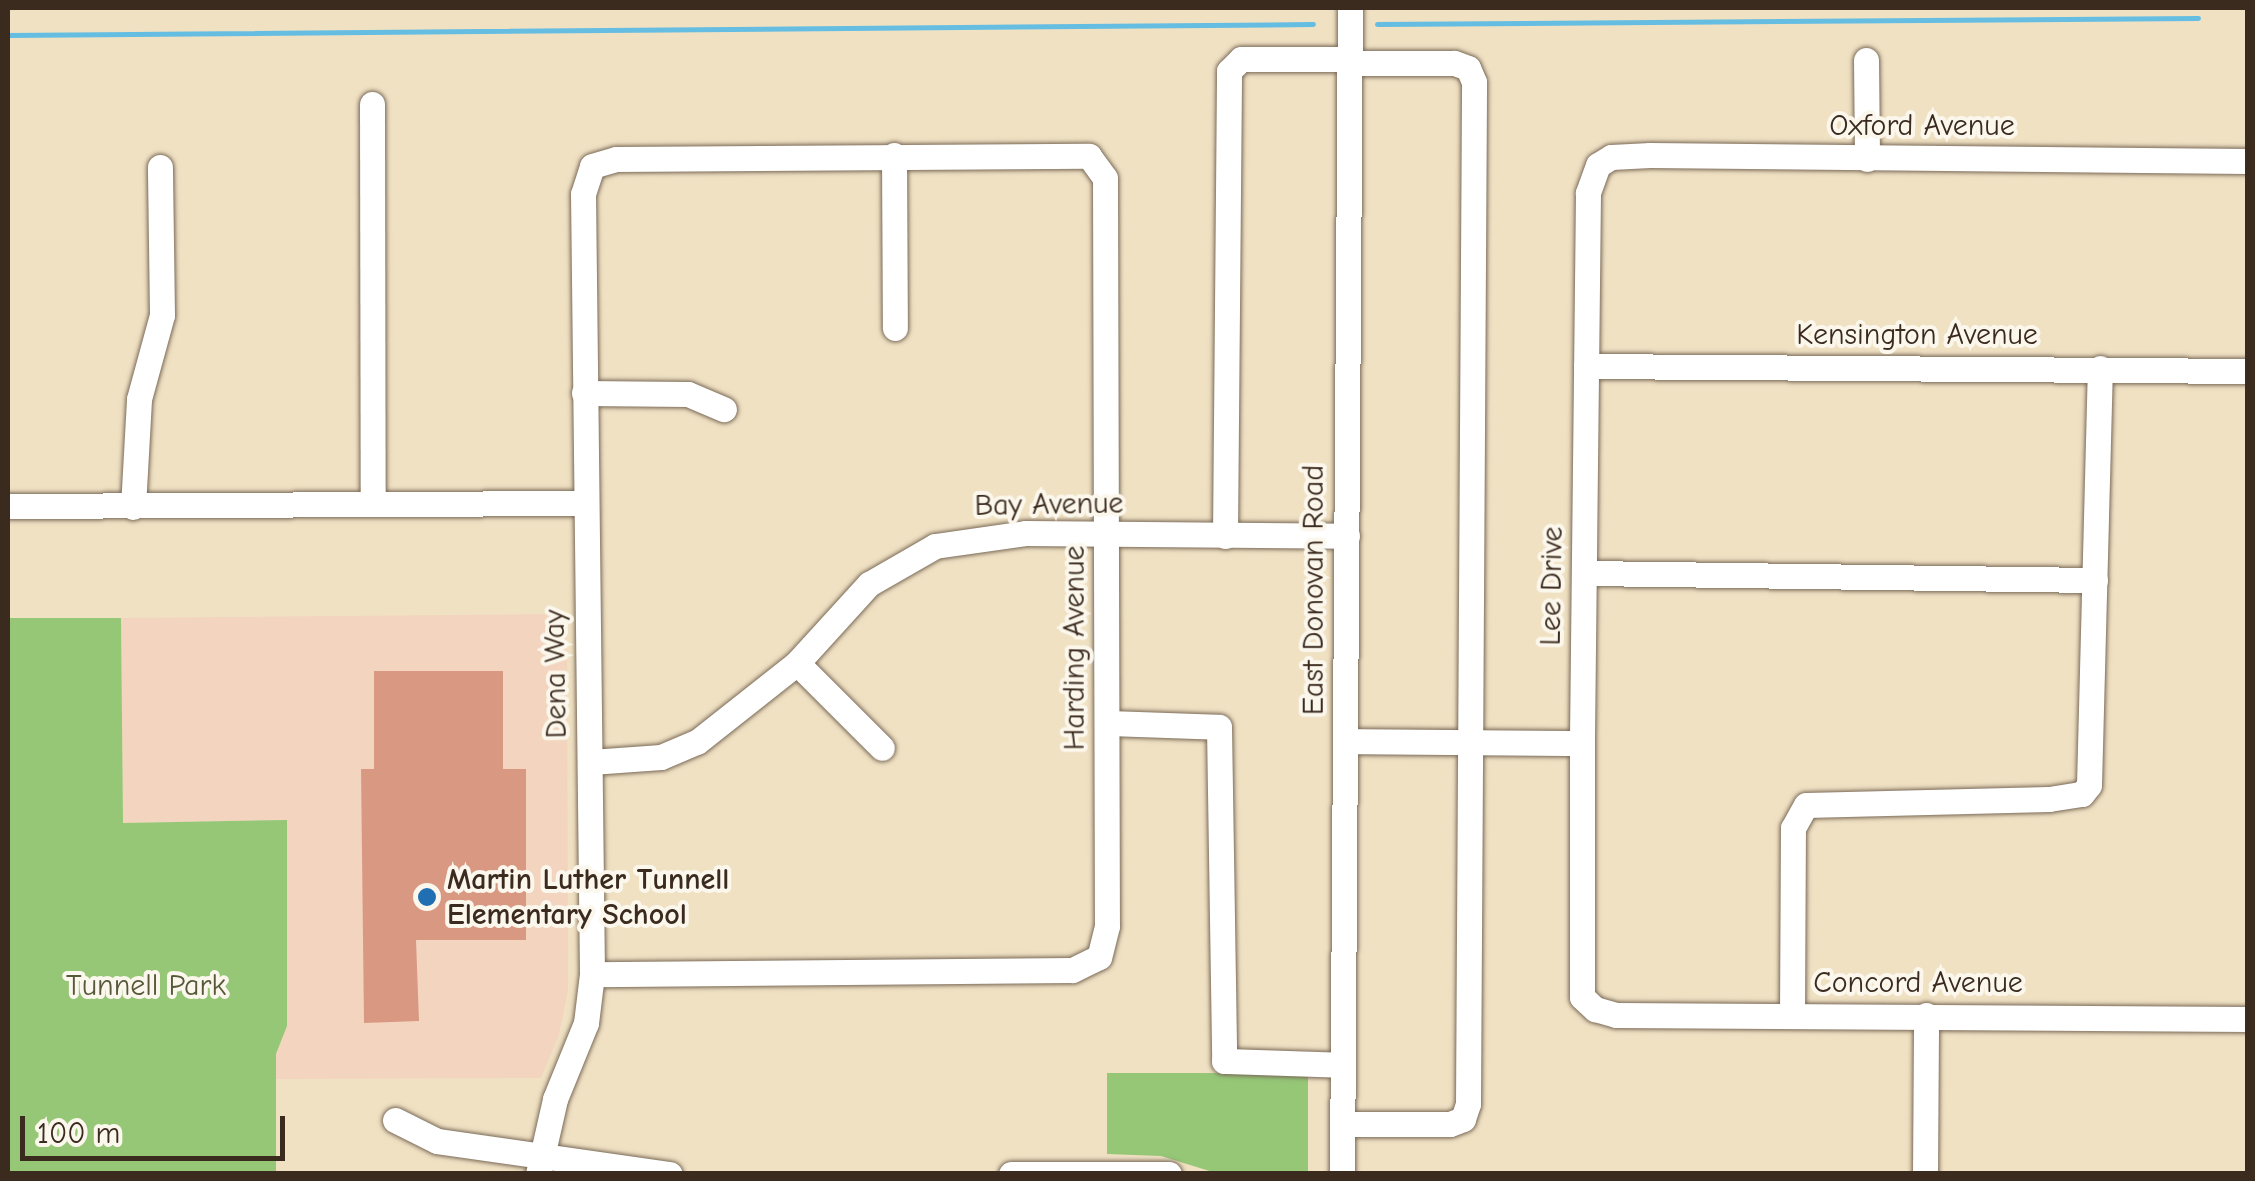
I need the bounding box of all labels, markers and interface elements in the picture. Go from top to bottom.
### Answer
street label: Oxford Avenue [1829,108,2015,144]
street label: Kensington Avenue [1796,317,2038,353]
street label: East Donovan Road [1296,465,1332,715]
street label: Bay Avenue [974,486,1124,524]
street label: Lee Drive [1533,526,1571,646]
street label: Harding Avenue [1057,546,1093,750]
street label: Dena Way [537,609,575,739]
place label: Martin Luther Tunnell Elementary School [447,862,729,932]
marker: Martin Luther Tunnell Elementary School [416,886,438,908]
street label: Concord Avenue [1813,965,2023,1001]
park label: Tunnell Park [66,968,226,1004]
scale bar [25,1096,290,1158]
text: 100 m [37,1116,120,1151]

